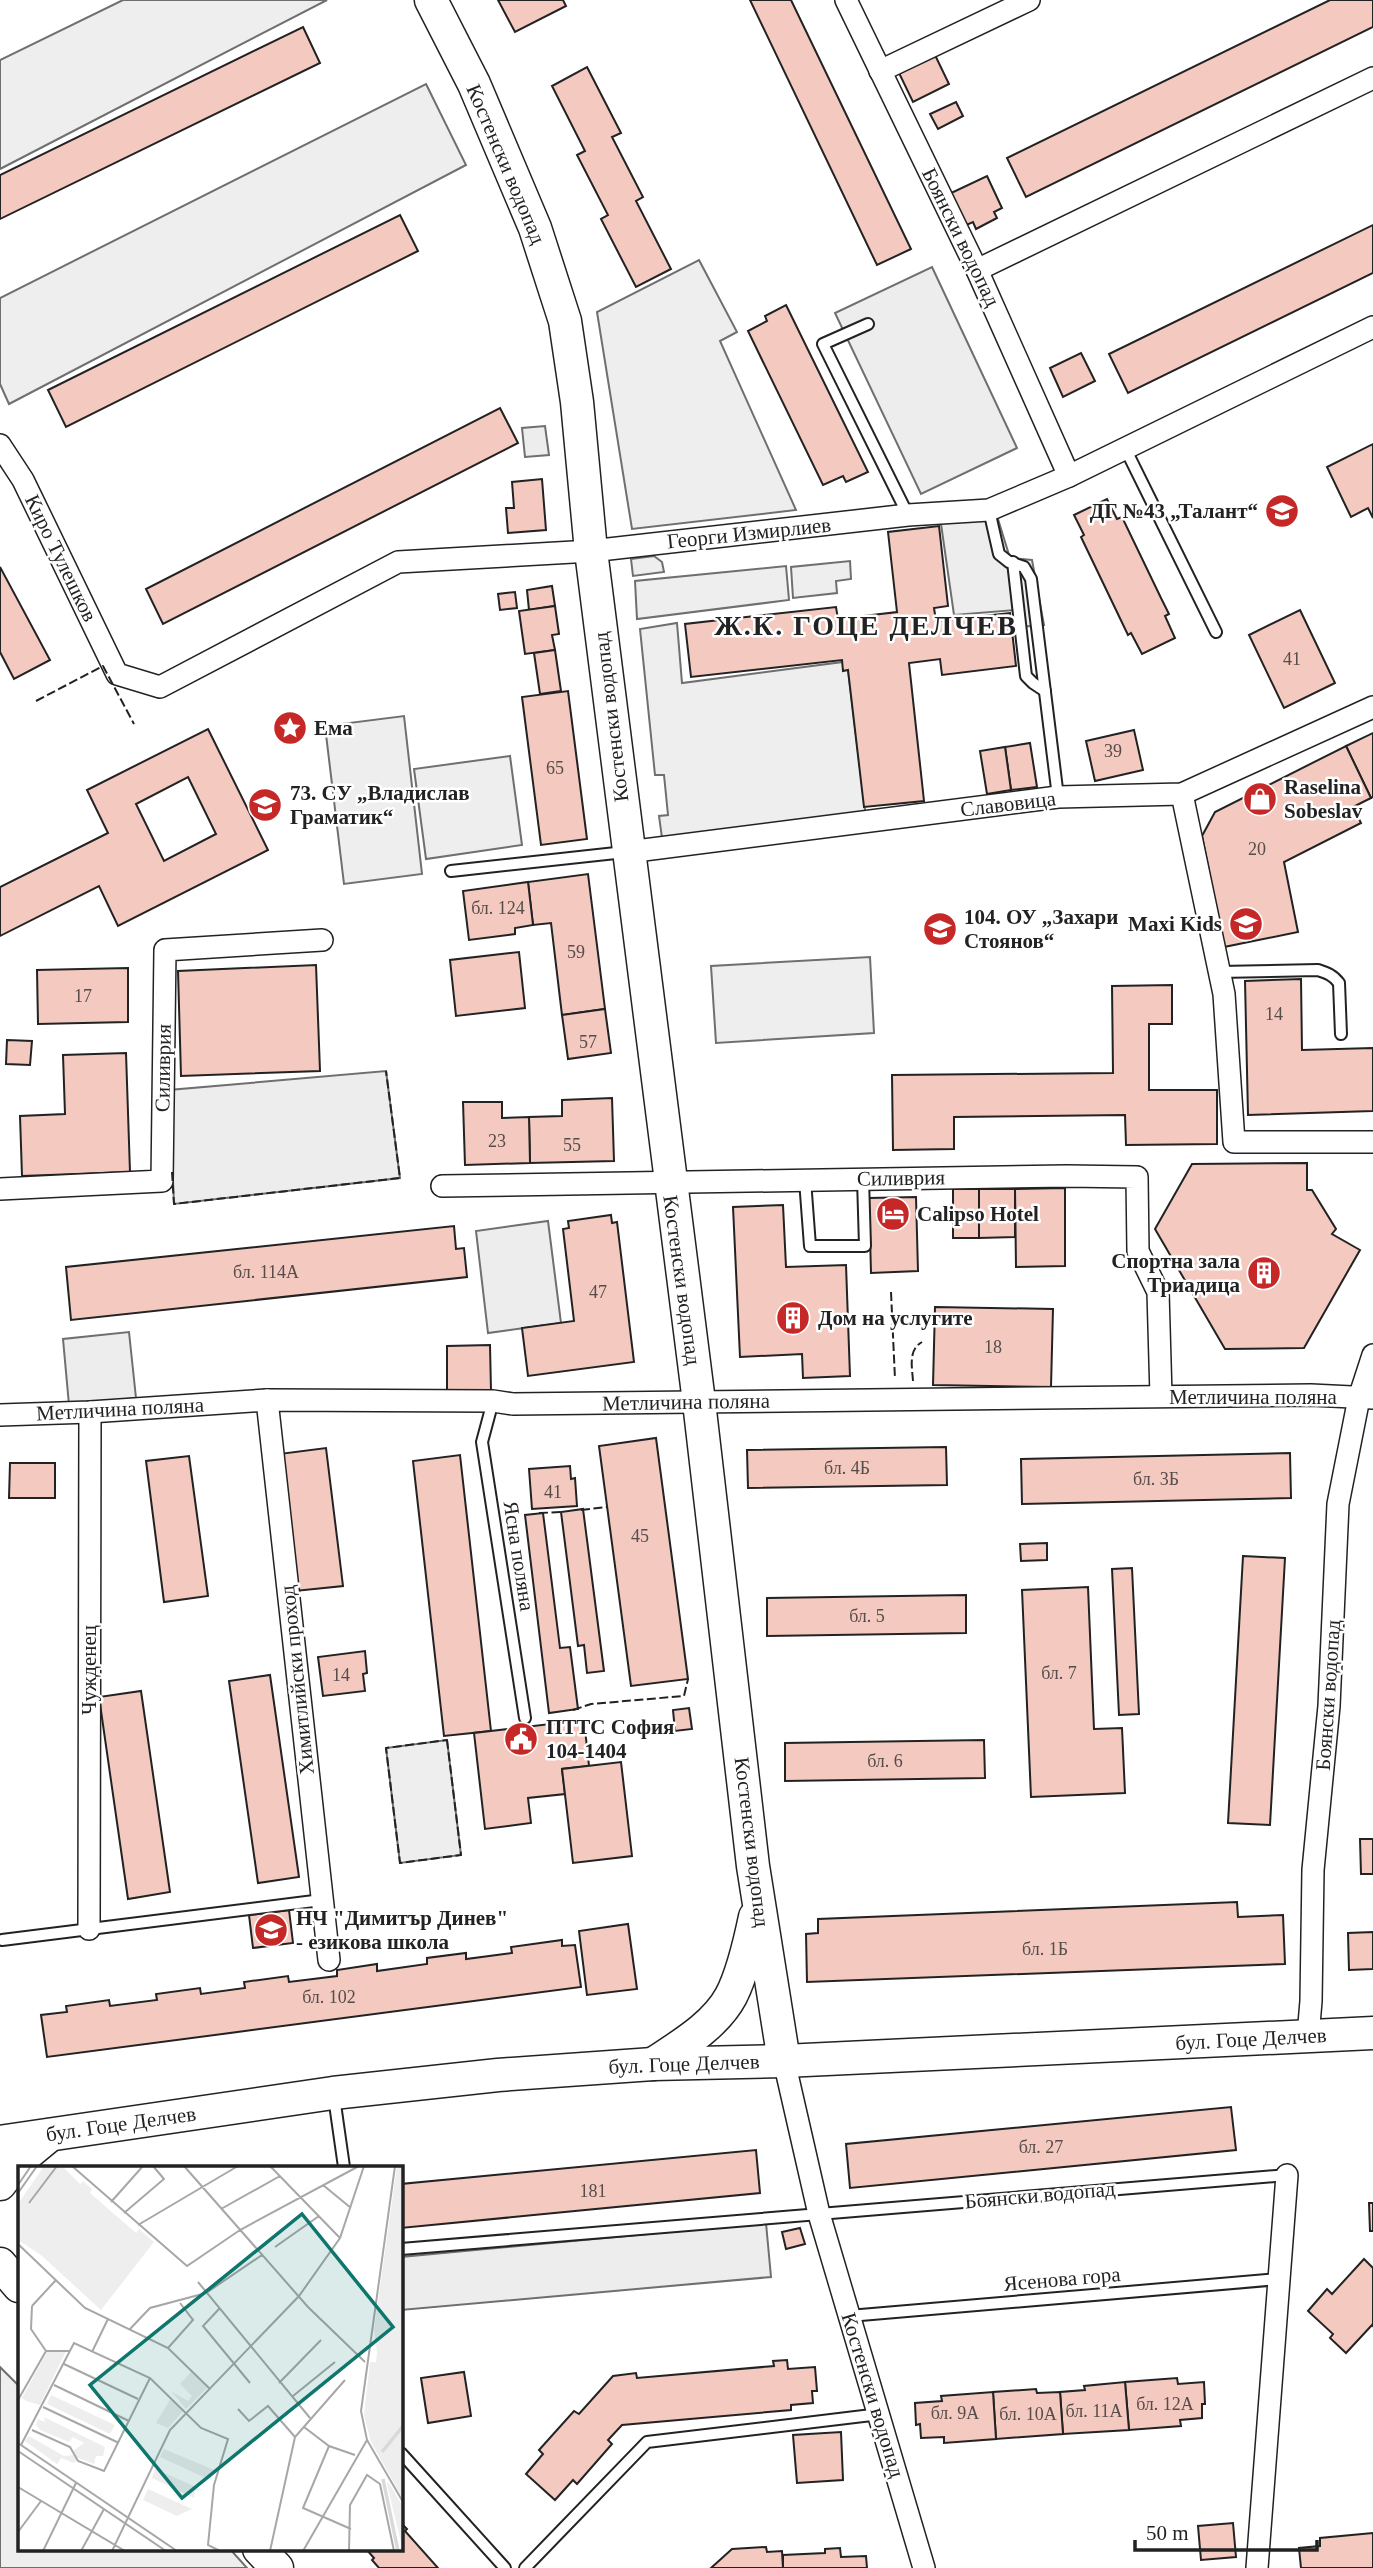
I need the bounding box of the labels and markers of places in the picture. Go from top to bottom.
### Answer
school or university icon: ДГ №43 „Талант“ [1263,492,1301,530]
place label: ДГ №43 „Талант“ [1090,499,1258,523]
place icon: Ема [271,709,309,747]
place label: Ема [314,716,353,740]
place label: Raselina Sobeslav [1284,775,1363,823]
shop icon: Raselina Sobeslav [1241,780,1279,818]
place label: 73. СУ „Владислав Граматик“ [290,781,470,829]
school or university icon: 73. СУ „Владислав Граматик“ [246,786,284,824]
place label: 104. ОУ „Захари Стоянов“ [964,905,1118,953]
school or university icon: Maxi Kids [1227,905,1265,943]
school or university icon: 104. ОУ „Захари Стоянов“ [921,910,959,948]
place label: Maxi Kids [1128,912,1222,936]
hotel icon: Calipso Hotel [874,1195,912,1233]
place label: Calipso Hotel [917,1202,1039,1226]
place label: Спортна зала Триадица [1111,1249,1240,1297]
building icon: Спортна зала Триадица [1245,1254,1283,1292]
building icon: Дом на услугите [774,1299,812,1337]
place label: Дом на услугите [818,1306,973,1330]
place label: ПТТС София 104-1404 [546,1715,674,1763]
public building icon: ПТТС София 104-1404 [502,1720,540,1758]
place label: НЧ "Димитър Динев" - езикова школа [296,1906,508,1954]
school or university icon: НЧ "Димитър Динев" - езикова школа [252,1911,290,1949]

